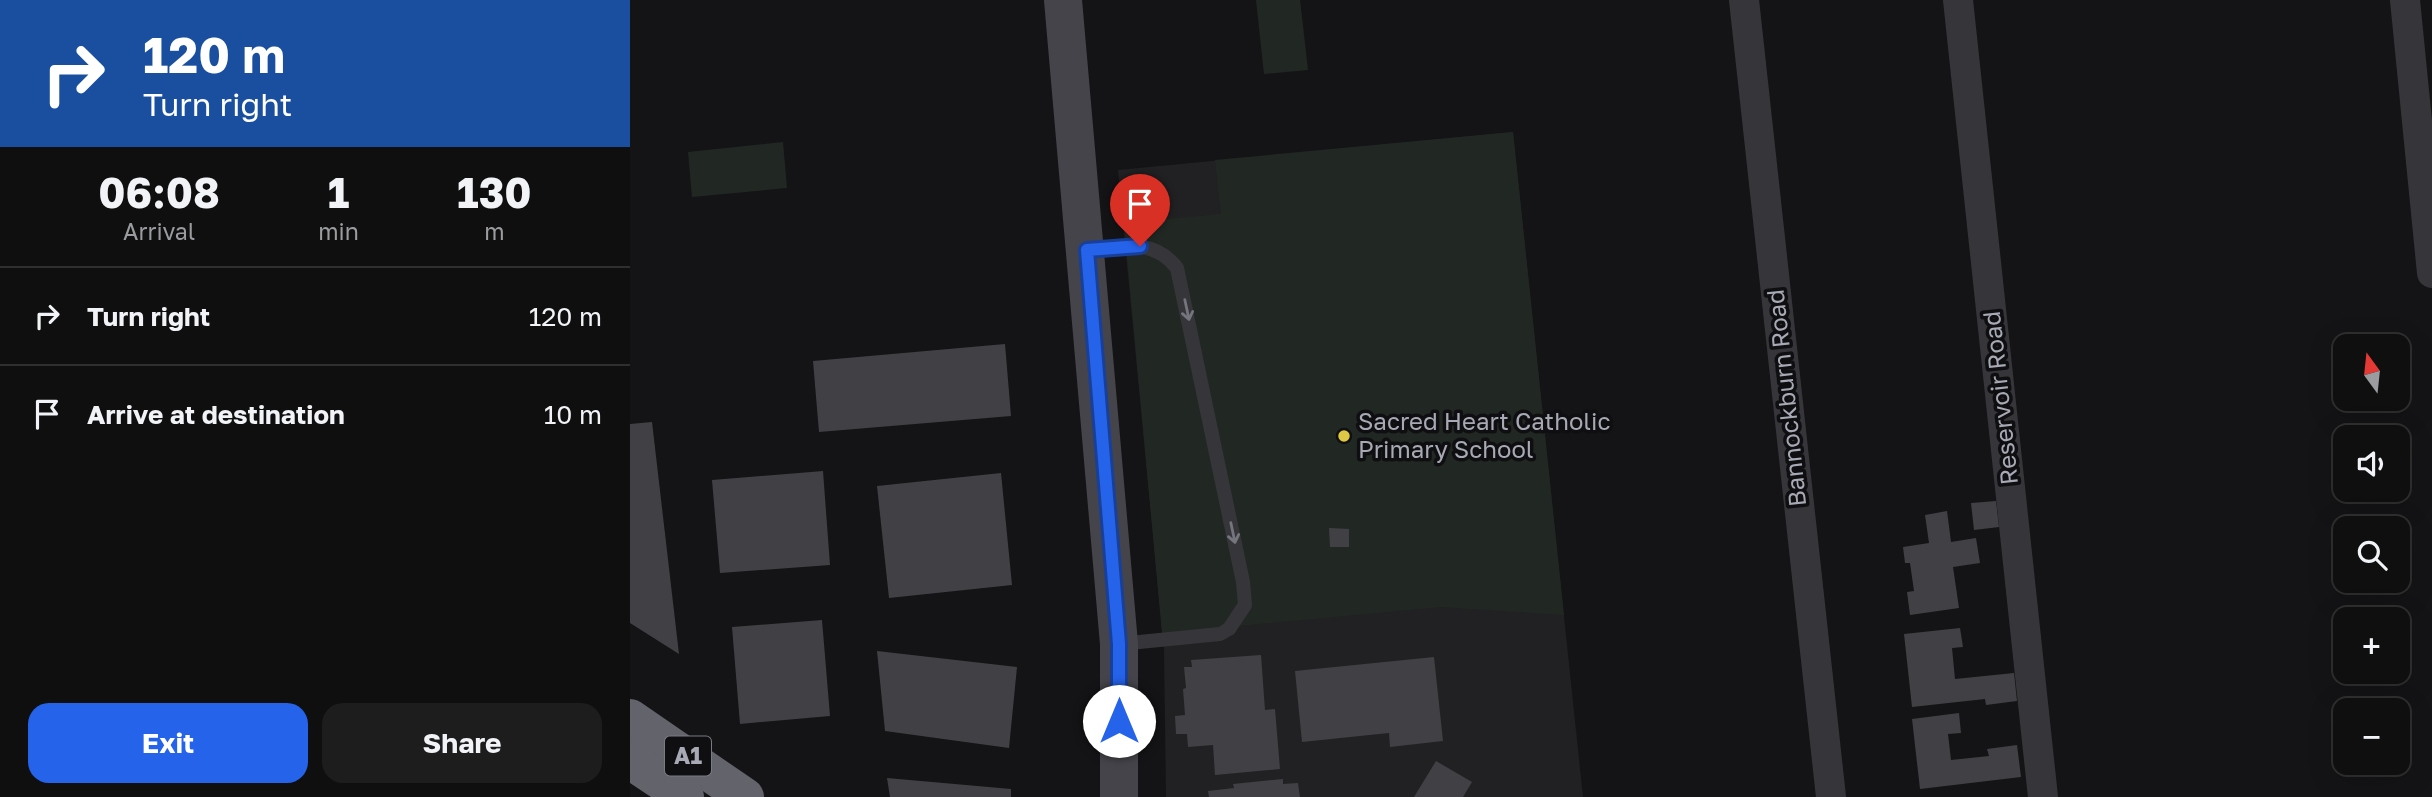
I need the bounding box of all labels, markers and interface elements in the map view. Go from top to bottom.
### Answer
text: 120 m [143,25,285,84]
icon: right [28,28,119,119]
text: Turn right [143,85,292,123]
text: 06:08 [98,167,220,217]
text: 1 [328,167,349,217]
text: 130 [457,167,532,217]
pin [1110,174,1170,246]
icon: arrive [1121,185,1159,223]
text: Arrival [123,217,195,245]
text: min [318,217,359,245]
text: m [484,217,505,245]
street label: Bannockburn Road [1760,288,1811,508]
icon: right [28,297,66,335]
one-way arrow [1180,298,1194,321]
text: Turn right [87,301,210,332]
text: 120 m [529,301,602,332]
street label: Reservoir Road [1976,310,2023,487]
north arrow [2333,334,2410,411]
map controls [2333,334,2410,775]
icon: arrive [28,395,66,433]
text: Arrive at destination [87,399,345,430]
text: 10 m [544,399,602,430]
place label: Sacred Heart Catholic Primary School [1358,406,1611,463]
button: sound [2333,425,2410,502]
marker: Sacred Heart Catholic Primary School [1336,428,1352,444]
button: search [2333,516,2410,593]
one-way arrow [1226,521,1240,544]
button: + [2333,607,2410,684]
position arrow [1082,684,1156,758]
button: − [2333,698,2410,775]
button: Exit [28,703,308,783]
button: Share [322,703,602,783]
road number: A1 [665,736,711,776]

